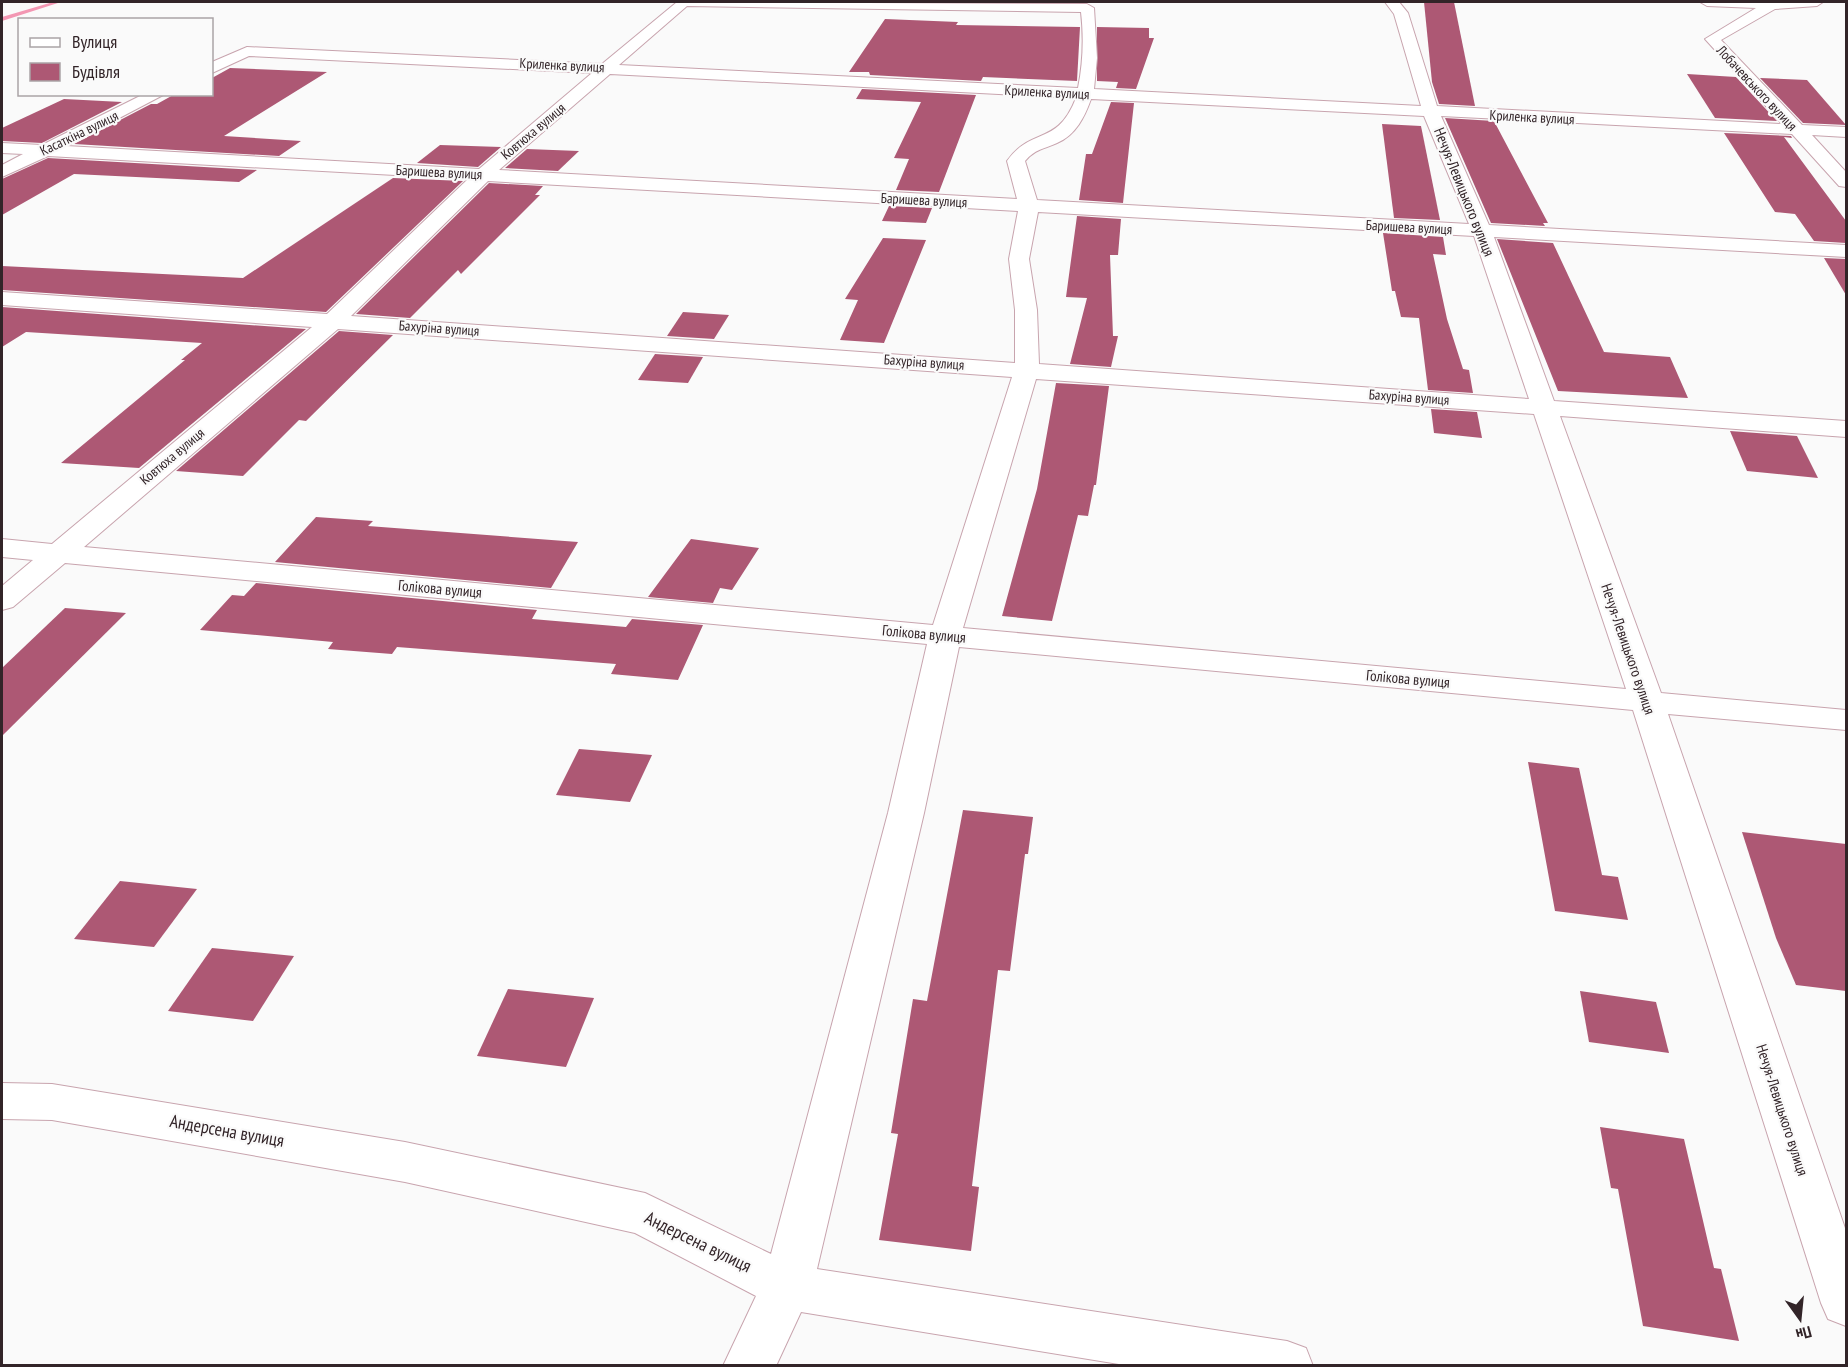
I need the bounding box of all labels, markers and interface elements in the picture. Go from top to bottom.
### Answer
legend [18,18,213,96]
text: Вулиця [72,30,117,53]
street label: Лобачевського вулиця [1712,41,1801,135]
street label: Криленка вулиця [519,54,605,76]
text: Будівля [72,60,120,83]
street label: Криленка вулиця [1004,81,1090,103]
street label: Ковтюха вулиця [497,99,569,163]
street label: Касаткіна вулиця [37,106,121,160]
street label: Криленка вулиця [1489,106,1575,128]
street label: Нечуя-Левицького вулиця [1430,125,1499,259]
street label: Баришева вулиця [395,161,483,183]
street label: Баришева вулиця [880,189,968,211]
street label: Баришева вулиця [1365,216,1453,238]
street label: Бахуріна вулиця [398,316,480,340]
street label: Бахуріна вулиця [883,350,965,374]
street label: Бахуріна вулиця [1368,385,1450,409]
street label: Ковтюха вулиця [136,424,208,488]
street label: Голікова вулиця [397,575,483,602]
street label: Нечуя-Левицького вулиця [1597,581,1660,717]
street label: Голікова вулиця [881,620,967,647]
street label: Голікова вулиця [1365,665,1451,692]
street label: Нечуя-Левицького вулиця [1752,1042,1813,1178]
street label: Андерсена вулиця [168,1109,286,1152]
street label: Андерсена вулиця [641,1206,755,1277]
north arrow [1770,1289,1830,1349]
text: Пн [1794,1322,1814,1345]

